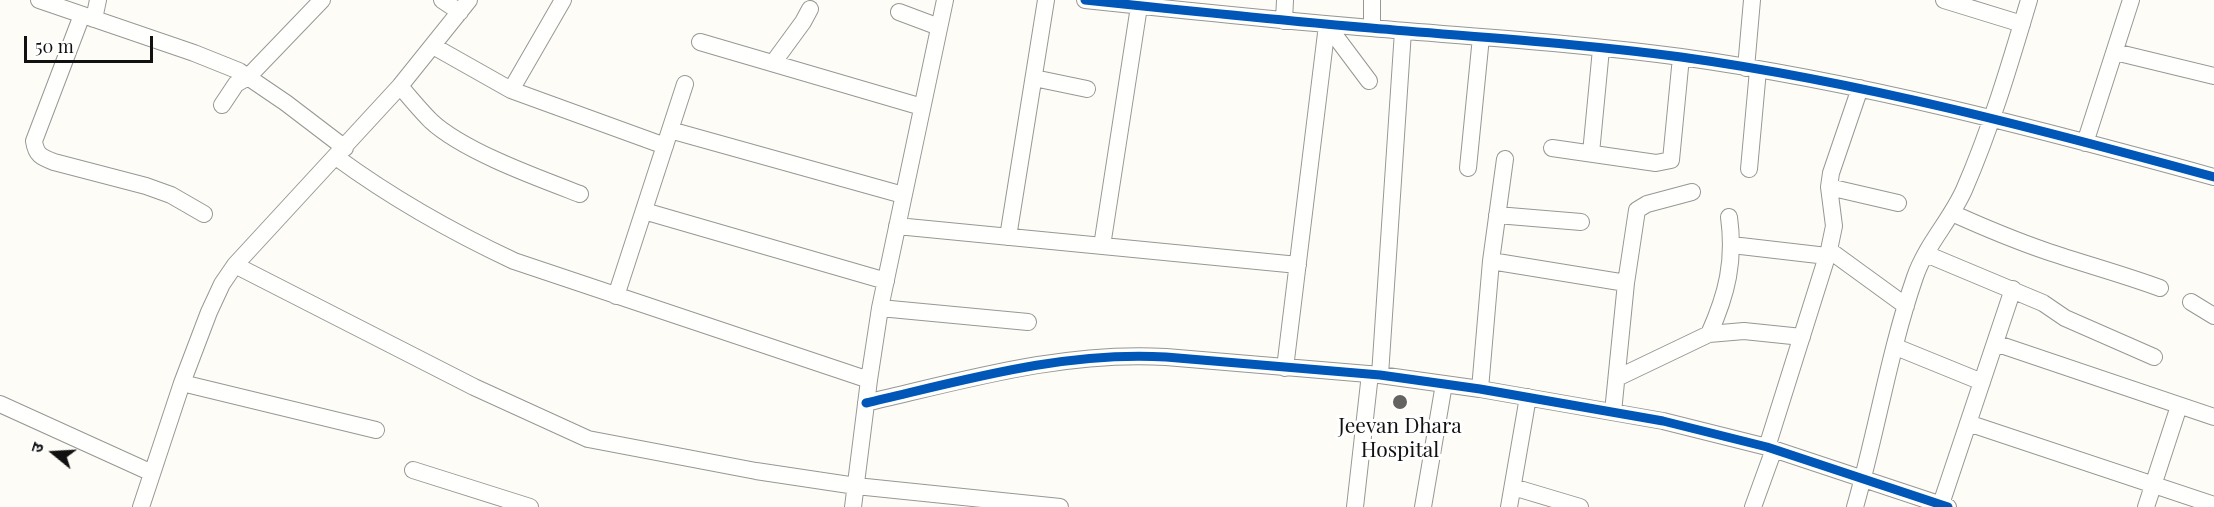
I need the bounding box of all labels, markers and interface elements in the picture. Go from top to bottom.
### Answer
scale bar [27,24,156,62]
text: 50 m [35,34,74,58]
marker: Jeevan Dhara Hospital [1391,393,1409,411]
place label: Jeevan Dhara Hospital [1338,413,1462,463]
north arrow [24,423,84,483]
text: उ [25,440,48,455]

